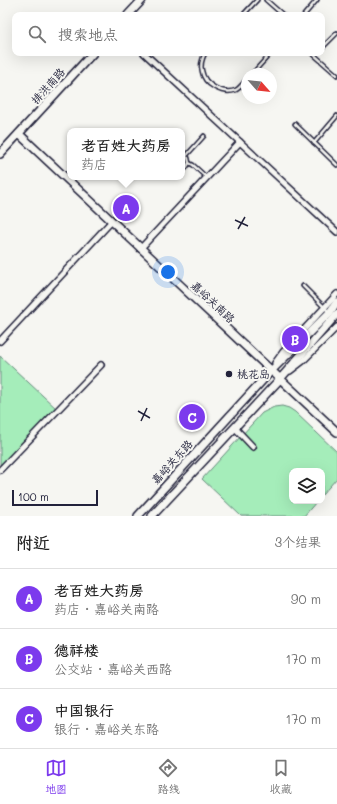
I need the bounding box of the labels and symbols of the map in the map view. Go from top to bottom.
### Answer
street label: 排洪南路 [27,64,68,107]
north arrow [241,68,277,104]
pin: A [113,193,139,223]
your location [158,262,178,282]
street label: 嘉峪关南路 [188,277,239,326]
pin: B [282,324,308,354]
place label: 桃花岛 [237,366,270,381]
marker: 桃花岛 [224,369,234,379]
pin: C [179,402,205,432]
street label: 嘉峪关东路 [148,436,196,487]
scale bar [12,488,98,507]

